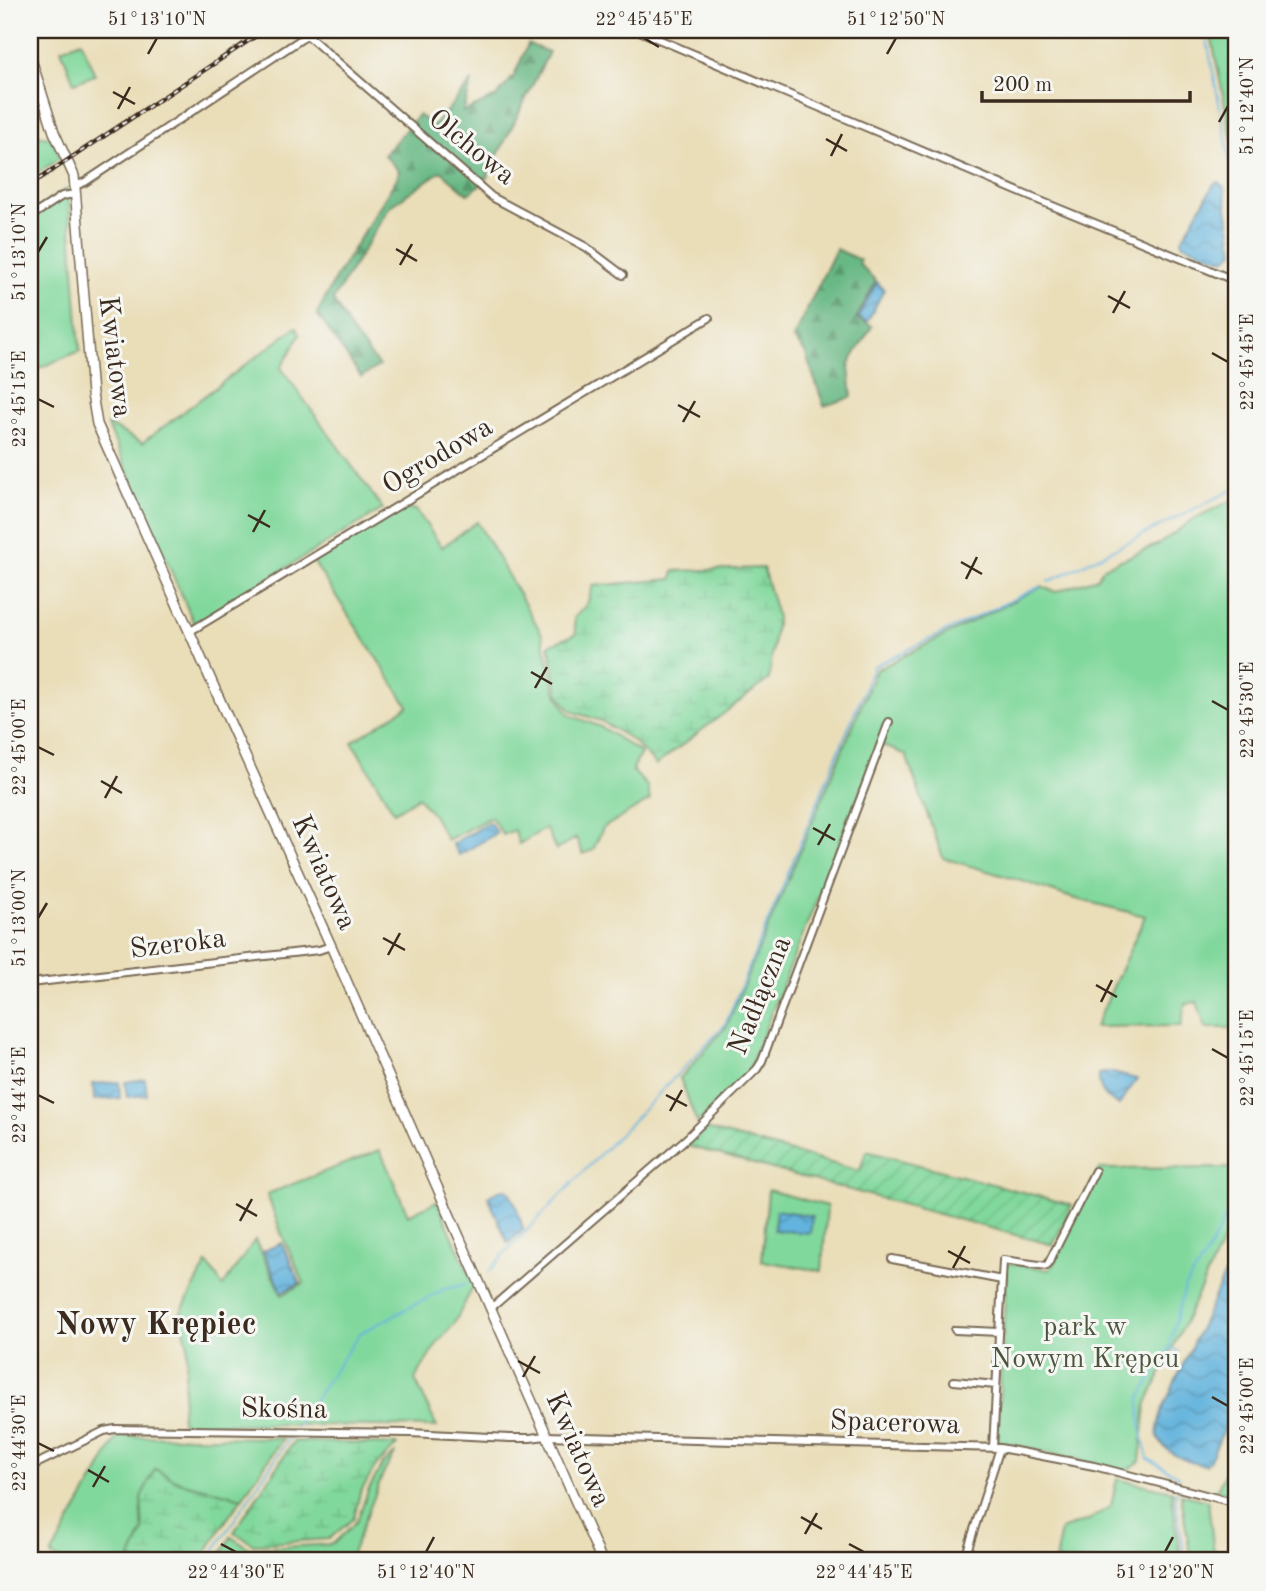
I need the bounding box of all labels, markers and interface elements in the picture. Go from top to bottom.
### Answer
text: 51°13'10"N [108,11,206,29]
text: 22°45'45"E [596,11,692,29]
text: 51°12'50"N [847,11,945,29]
text: 51°12'40"N [1239,57,1257,155]
scale bar [982,60,1191,104]
text: 200 m [993,75,1052,96]
street label: Olchowa [422,105,520,191]
text: 51°13'10"N [11,203,29,301]
street label: Kwiatowa [93,295,135,420]
text: 22°45'45"E [1239,314,1257,410]
text: 22°45'15"E [11,351,29,447]
street label: Ogrodowa [378,413,498,501]
text: 22°45'30"E [1239,662,1257,758]
text: 22°45'00"E [11,699,29,795]
street label: Kwiatowa [285,811,361,935]
text: 51°13'00"N [11,869,29,967]
street label: Szeroka [128,925,228,965]
street label: Nadłączna [725,933,797,1059]
text: 22°45'15"E [1239,1010,1257,1106]
text: 22°44'45"E [11,1047,29,1143]
district label: Nowy Krępiec [55,1310,257,1342]
park label: park w Nowym Krępcu [991,1314,1179,1374]
text: 22°45'00"E [1239,1358,1257,1454]
street label: Kwiatowa [539,1388,615,1512]
text: 22°44'30"E [11,1395,29,1491]
street label: Skośna [240,1395,328,1425]
street label: Spacerowa [829,1408,961,1440]
text: 22°44'30"E [188,1564,284,1582]
text: 51°12'40"N [377,1564,475,1582]
text: 22°44'45"E [816,1564,912,1582]
text: 51°12'20"N [1116,1564,1214,1582]

